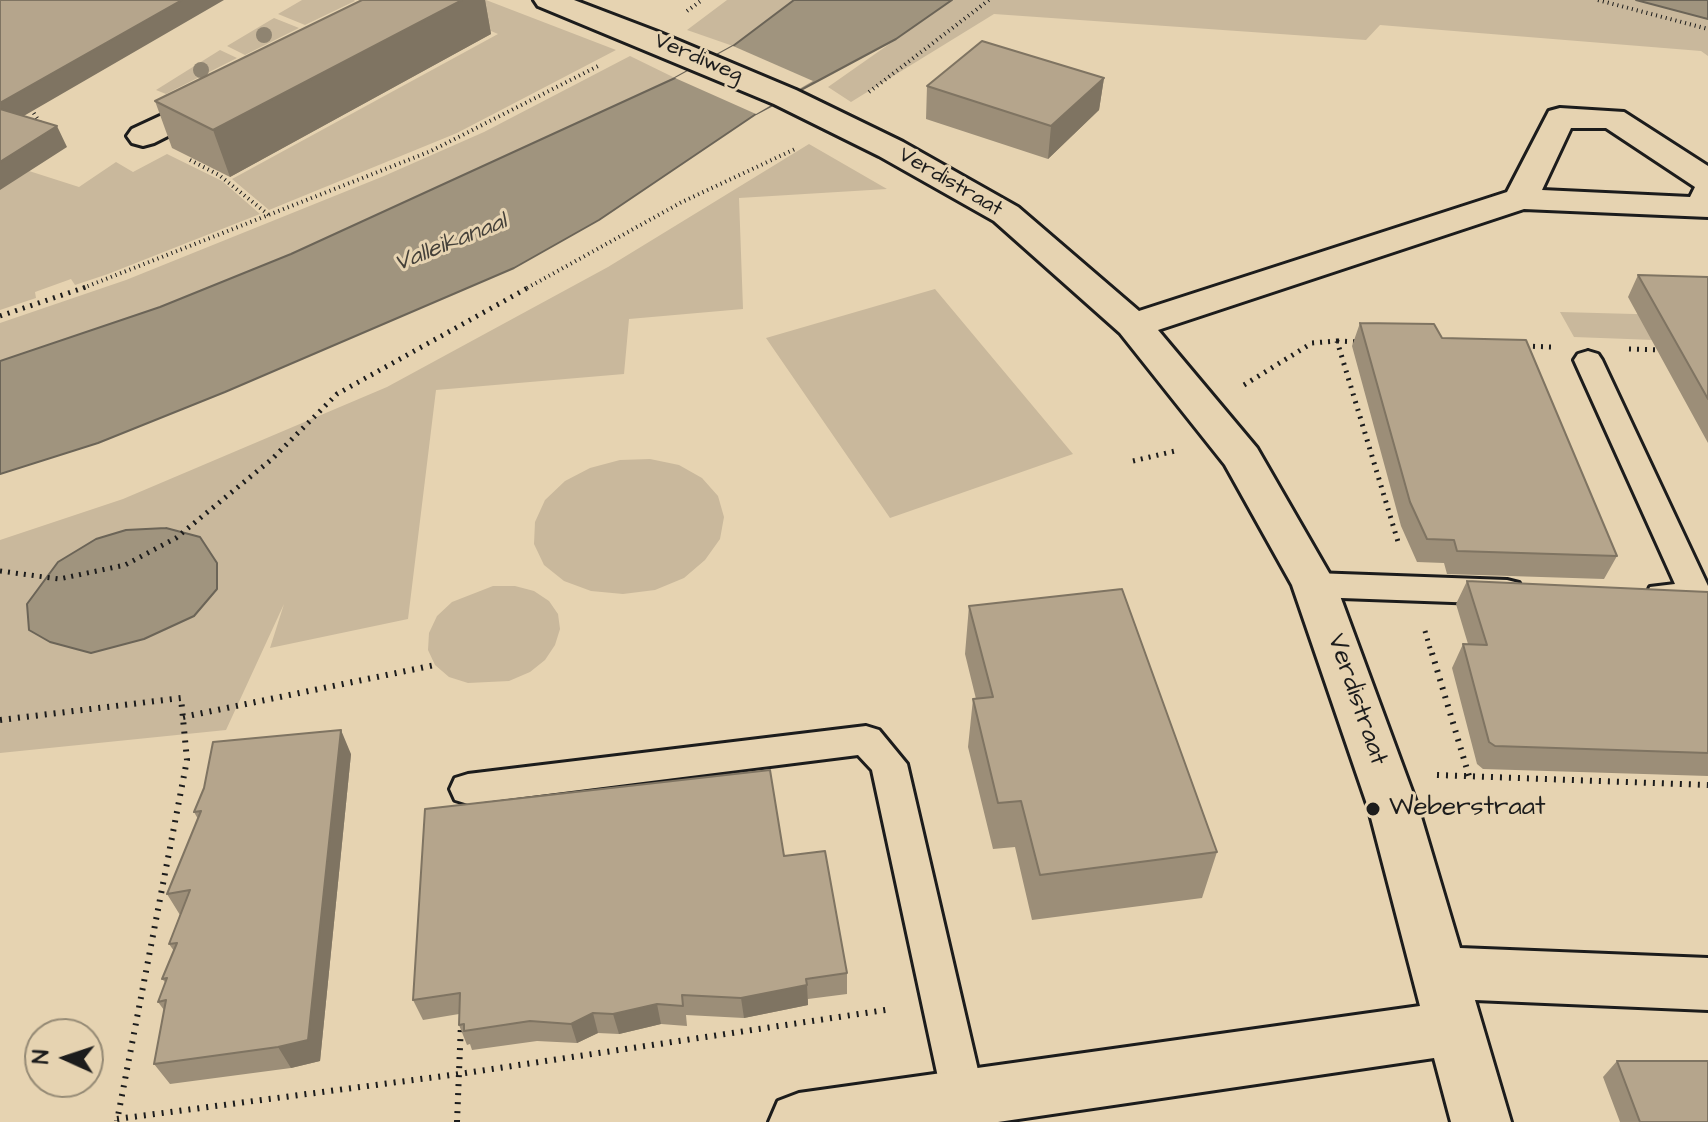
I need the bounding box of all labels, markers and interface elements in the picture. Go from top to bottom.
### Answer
street label: Verdiweg [650,29,746,89]
street label: Verdistraat [893,143,1007,223]
water label: Valleikanaal [391,208,511,280]
street label: Verdistraat [1319,630,1393,770]
place label: Weberstraat [1389,793,1545,825]
marker: Weberstraat [1364,800,1382,818]
north arrow [24,1018,104,1098]
text: N [26,1049,57,1065]

